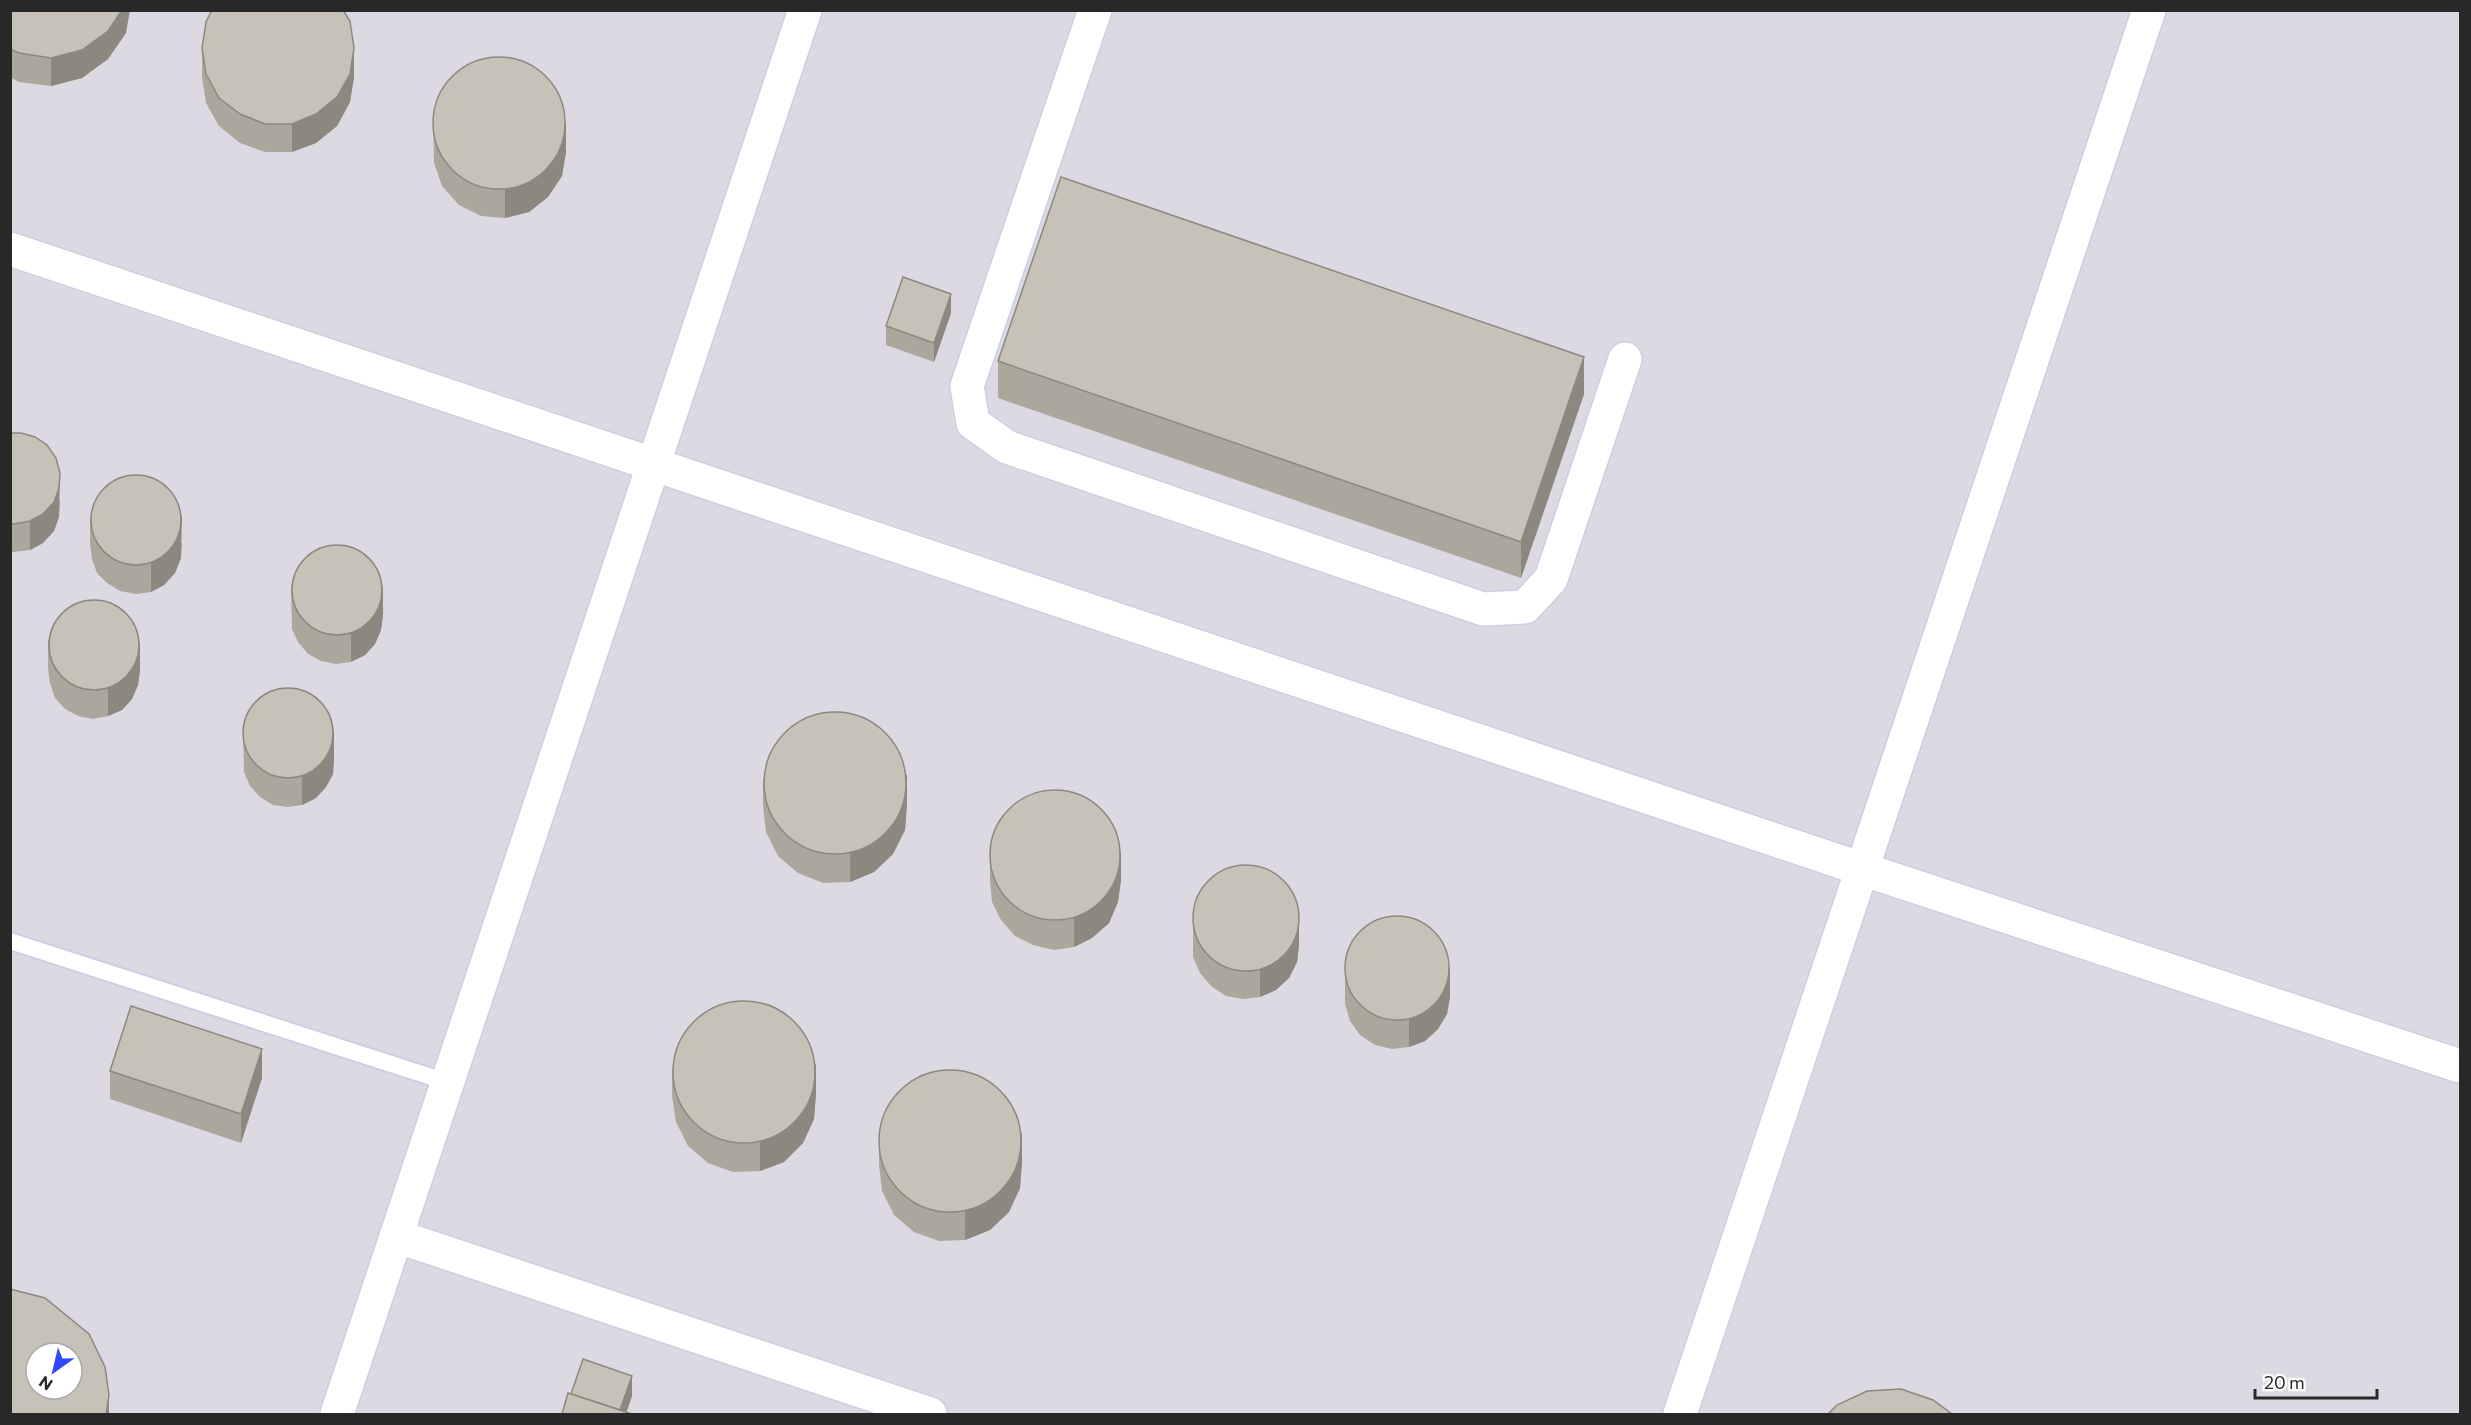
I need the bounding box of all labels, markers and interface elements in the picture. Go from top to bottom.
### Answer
north arrow [24,1341,84,1401]
scale bar [2255,1362,2376,1400]
text: 20 m [2264,1371,2305,1393]
text: N [35,1373,56,1395]

